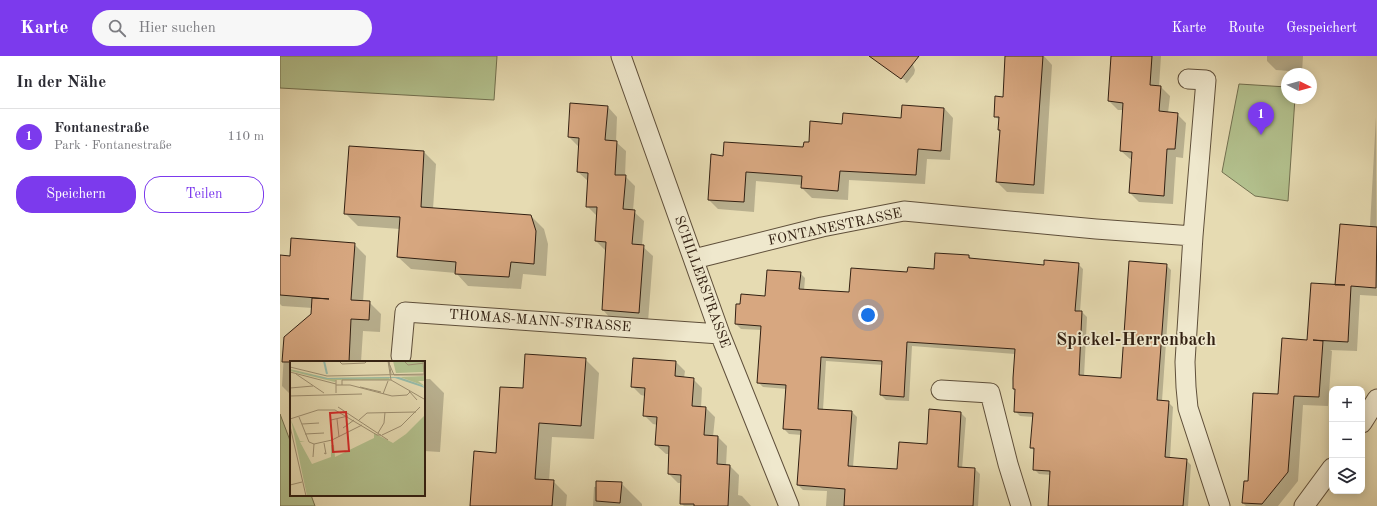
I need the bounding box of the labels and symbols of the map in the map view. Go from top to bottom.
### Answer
north arrow [1281,68,1317,104]
pin: 1 [1248,102,1274,135]
street label: FONTANESTRASSE [767,206,903,248]
street label: SCHILLERSTRASSE [672,214,732,350]
your location [858,305,878,325]
street label: THOMAS-MANN-STRASSE [448,308,632,334]
district label: Spickel-Herrenbach [1056,331,1216,349]
inset map [290,361,425,496]

